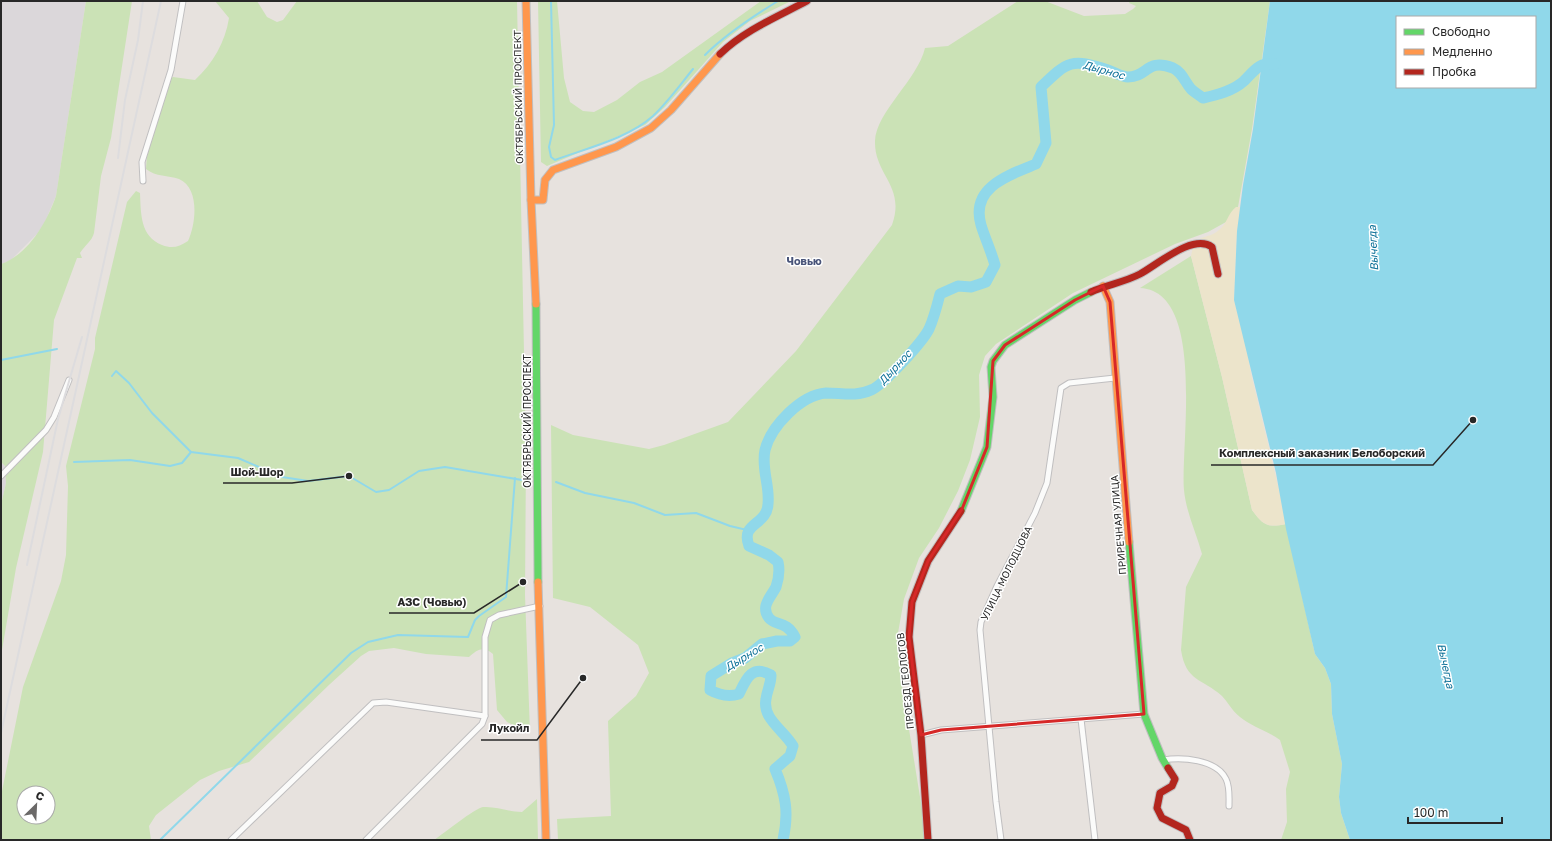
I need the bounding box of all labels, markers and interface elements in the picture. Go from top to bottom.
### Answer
legend [1396,16,1536,88]
text: Свободно [1432,24,1490,39]
street label: ОКТЯБРЬСКИЙ ПРОСПЕКТ [511,30,525,164]
text: Медленно [1432,44,1492,59]
water label: Дырнос [1081,57,1127,83]
text: Пробка [1432,64,1476,79]
water label: Вычегда [1365,224,1380,271]
district label: Човью [786,254,822,267]
water label: Дырнос [875,346,915,388]
street label: ОКТЯБРЬСКИЙ ПРОСПЕКТ [521,354,533,488]
callout: Комплексный заказник Белоборский [1211,442,1433,465]
text: Комплексный заказник Белоборский [1219,446,1425,459]
callout: Шой-Шор [223,460,292,483]
text: Шой-Шор [231,465,284,478]
street label: ПРИРЕЧНАЯ УЛИЦА [1108,474,1128,575]
street label: УЛИЦА МОЛОДЦОВА [978,523,1034,622]
callout: АЗС (Човью) [389,590,474,613]
text: АЗС (Човью) [397,595,467,608]
street label: ПРОЕЗД ГЕОЛОГОВ [894,632,916,730]
water label: Дырнос [721,640,767,674]
water label: Вычегда [1435,642,1458,690]
callout: Лукойл [481,717,537,740]
text: Лукойл [489,721,529,734]
north arrow [16,785,56,825]
text: С [34,788,47,803]
scale bar [1408,799,1502,825]
text: 100 m [1414,805,1448,820]

